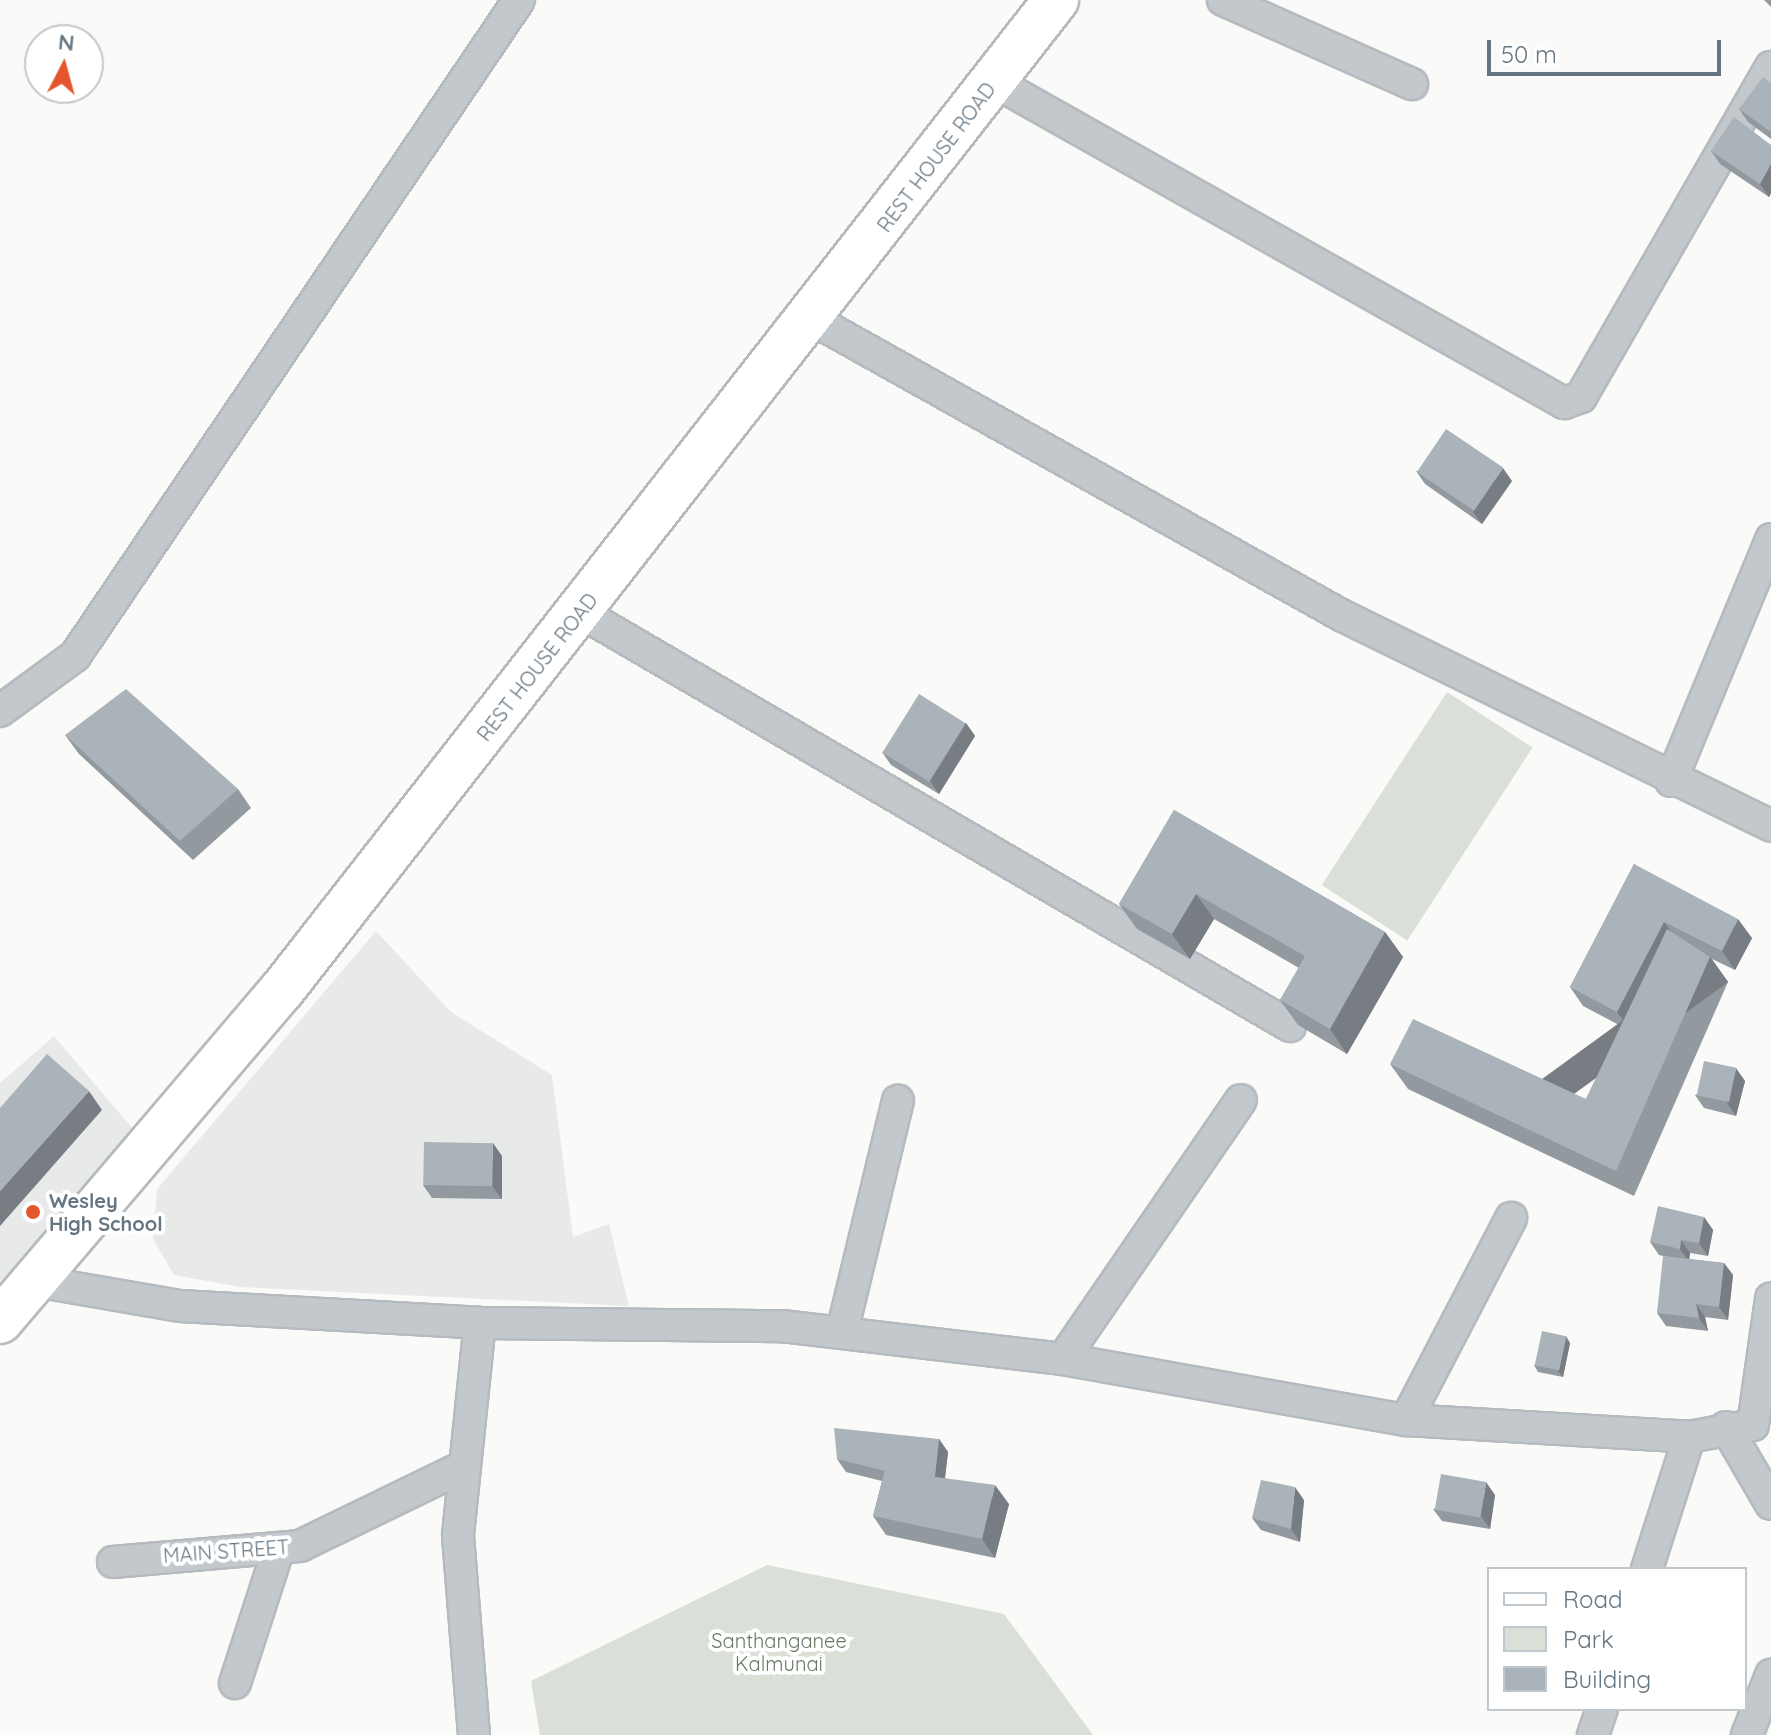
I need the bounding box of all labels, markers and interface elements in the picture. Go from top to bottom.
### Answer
north arrow [24,24,104,104]
scale bar [1491,24,1725,74]
text: N [57,27,76,57]
text: 50 m [1501,39,1557,69]
street label: REST HOUSE ROAD [872,77,1000,237]
street label: REST HOUSE ROAD [472,588,602,746]
place label: Wesley High School [49,1188,163,1235]
marker: Wesley High School [24,1203,42,1221]
street label: MAIN STREET [162,1535,290,1567]
legend [1487,1567,1747,1711]
text: Road [1563,1584,1623,1614]
text: Park [1563,1624,1614,1654]
park label: Santhanganee Kalmunai [711,1628,847,1675]
text: Building [1563,1664,1651,1694]

